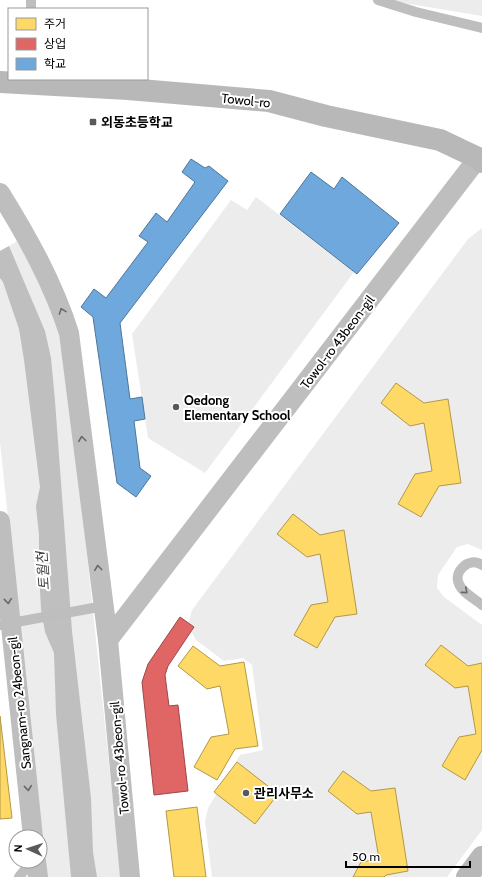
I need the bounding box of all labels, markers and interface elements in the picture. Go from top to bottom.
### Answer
legend [8,8,148,80]
text: 주거 [44,16,66,31]
text: 상업 [44,36,66,51]
text: 학교 [44,56,66,71]
street label: Towol-ro [221,89,271,111]
place label: 외동초등학교 [101,114,173,130]
marker: 외동초등학교 [88,117,98,127]
street label: Towol-ro 43beon-gil [297,292,377,392]
one-way arrow [58,307,66,314]
place label: Oedong Elementary School [184,392,291,423]
marker: Oedong Elementary School [171,402,181,412]
one-way arrow [78,436,87,442]
water label: 토월천 [33,550,53,591]
one-way arrow [94,565,103,571]
one-way arrow [460,586,468,593]
one-way arrow [4,598,13,604]
street label: Sangnam-ro 24beon-gil [4,636,34,770]
street label: Towol-ro 43beon-gil [106,701,132,815]
one-way arrow [23,785,32,791]
place label: 관리사무소 [254,785,314,801]
marker: 관리사무소 [241,788,251,798]
north arrow [8,829,48,869]
scale bar [346,843,470,869]
text: N [11,844,25,853]
text: 50 m [352,849,380,864]

